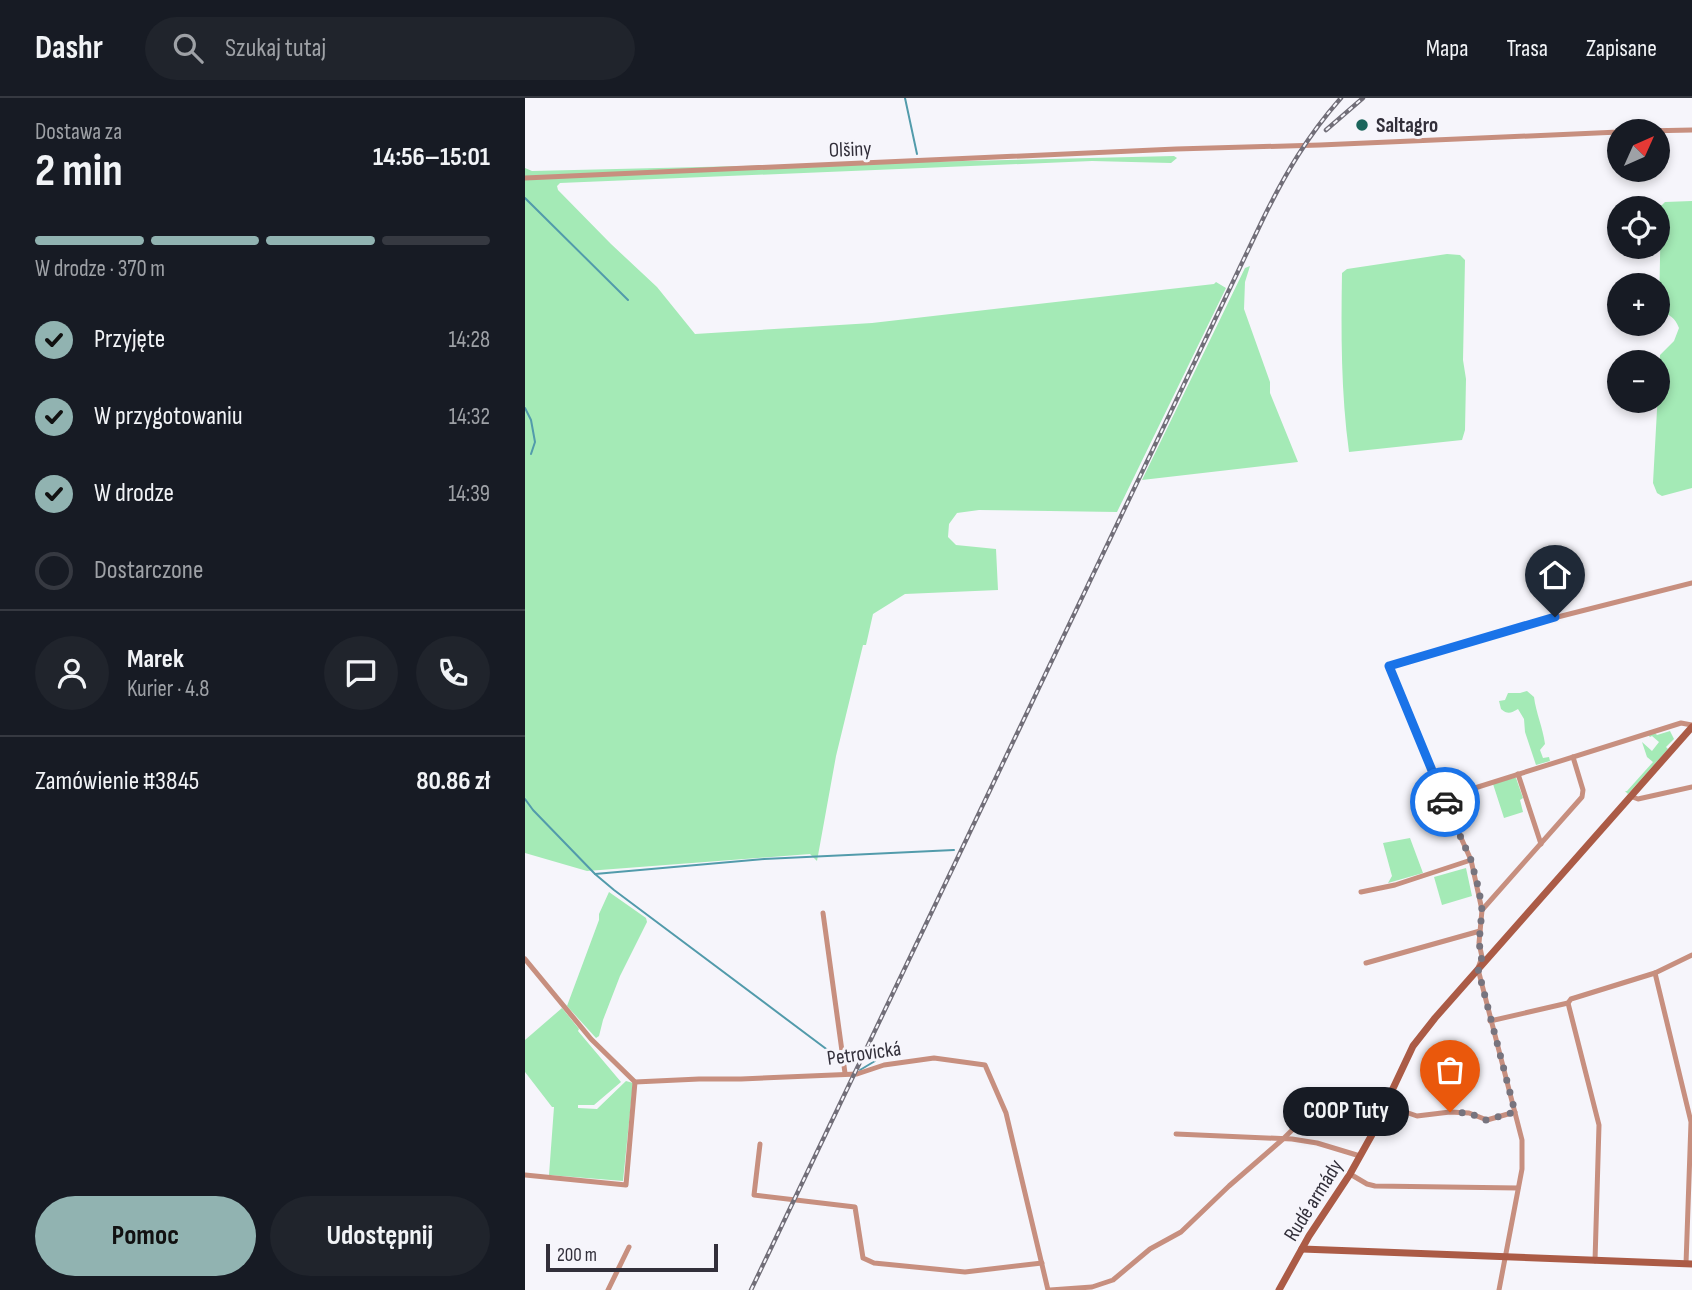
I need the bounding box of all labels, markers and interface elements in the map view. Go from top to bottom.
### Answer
search box [145,17,635,80]
text: Dashr [35,28,103,68]
icon: search [169,29,207,67]
text: Szukaj tutaj [225,33,326,64]
text: Mapa [1426,34,1469,63]
text: Trasa [1507,34,1548,63]
text: Zapisane [1586,34,1657,63]
place label: Saltagro [1376,113,1438,138]
marker: Saltagro [1354,117,1370,133]
text: Dostawa za [35,118,122,146]
north arrow [1607,119,1669,182]
map controls [1607,119,1670,413]
street label: Olšiny [828,136,872,163]
text: 14:56–15:01 [373,142,490,173]
text: 2 min [35,144,123,199]
button: locate [1607,196,1670,259]
text: W drodze · 370 m [35,255,165,283]
button: + [1607,273,1670,336]
icon: check [35,321,73,359]
text: Przyjęte [94,324,165,355]
text: 14:28 [448,326,490,354]
button: − [1607,350,1670,413]
icon: check [35,398,73,436]
text: W przygotowaniu [94,401,243,432]
text: 14:32 [449,403,490,431]
icon: check [35,475,73,513]
text: W drodze [94,478,174,509]
text: 14:39 [448,480,490,508]
pin [1525,545,1585,617]
text: Dostarczone [94,555,203,586]
icon: home [1536,556,1574,594]
button: person [35,636,109,710]
button: chat [324,636,398,710]
button: phone [416,636,490,710]
text: Marek [127,644,184,675]
text: Kurier · 4.8 [127,675,209,703]
text: Zamówienie #3845 [35,766,199,797]
text: 80.86 zł [416,766,490,797]
courier [1410,767,1480,837]
icon: car [1426,783,1464,821]
street label: Petrovická [825,1036,903,1071]
pin [1420,1040,1480,1112]
icon: bag [1431,1051,1469,1089]
callout: COOP Tuty [1282,1088,1408,1136]
text: COOP Tuty [1303,1097,1389,1125]
street label: Rudé armády [1279,1155,1348,1246]
button: Pomoc [35,1196,256,1276]
button: Udostępnij [270,1196,490,1276]
scale bar [546,1241,717,1273]
text: 200 m [557,1244,597,1267]

